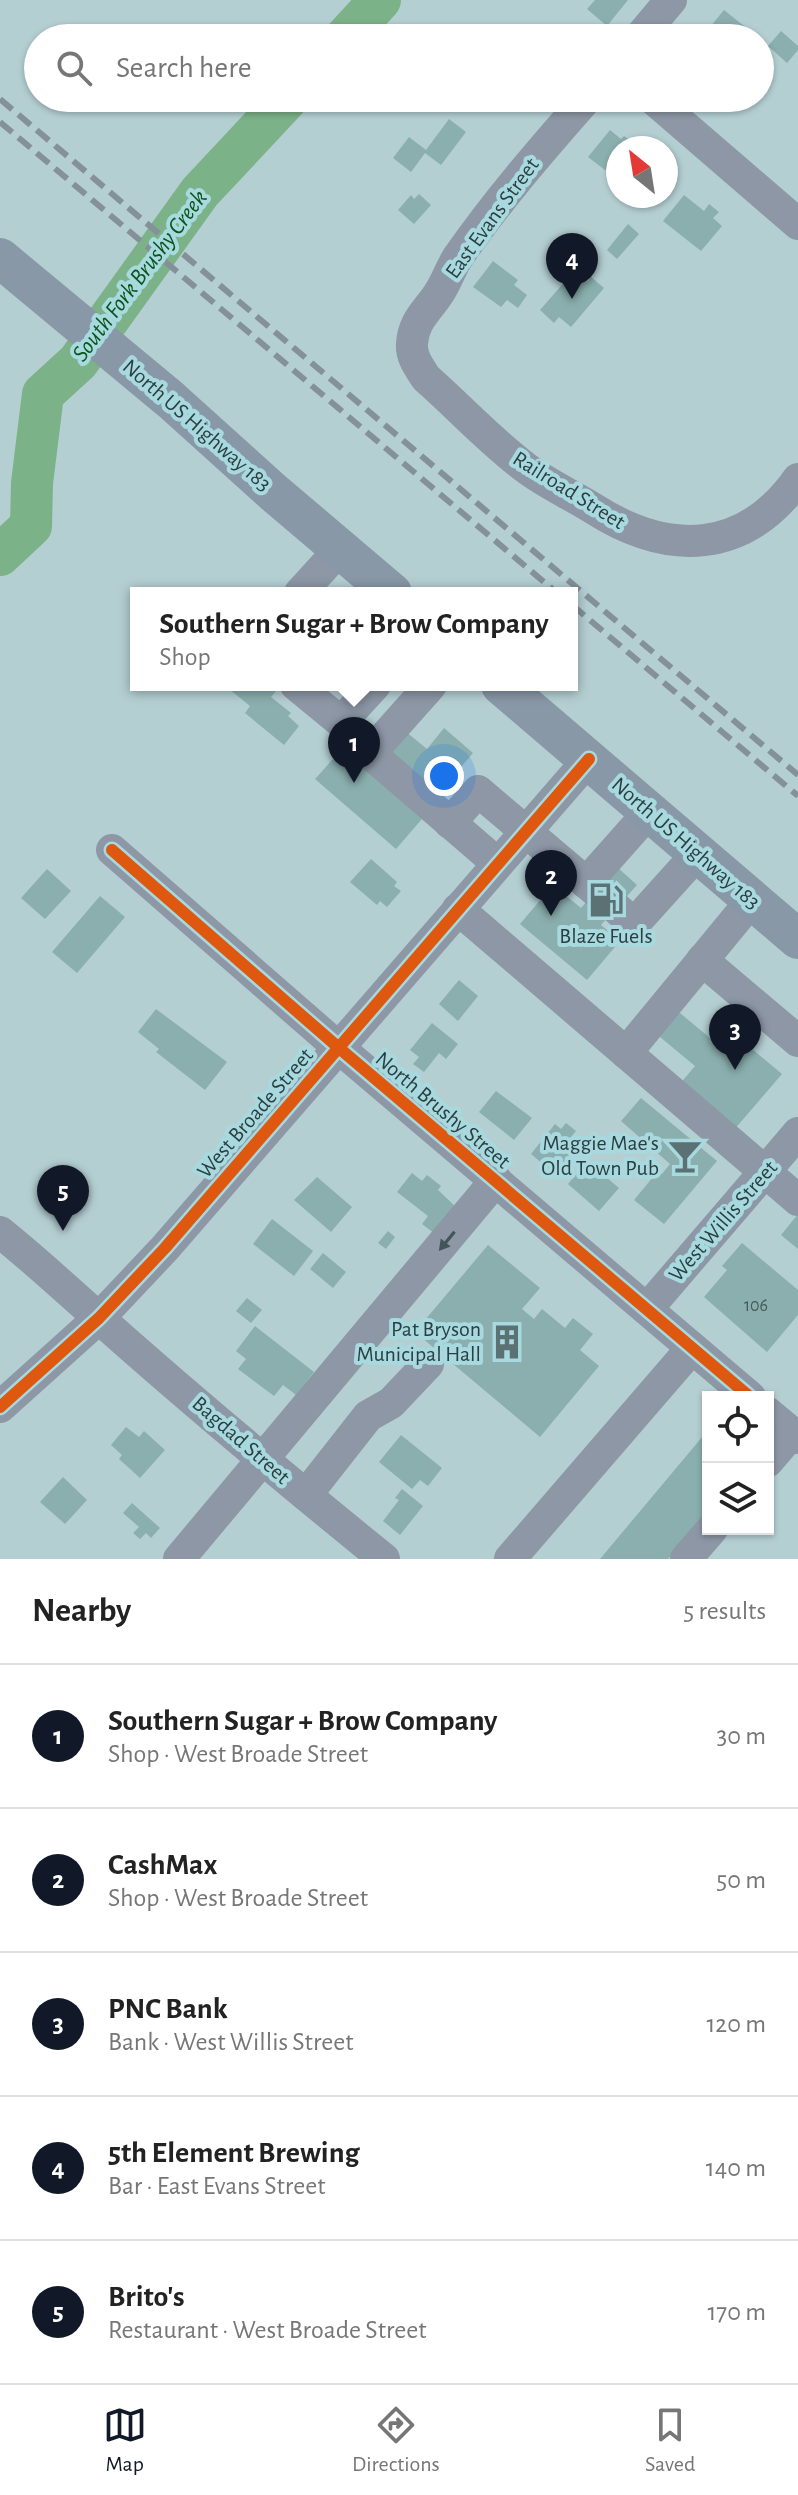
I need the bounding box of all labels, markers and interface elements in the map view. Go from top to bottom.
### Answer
search box [24,24,774,112]
icon: search [52,46,96,90]
text: Search here [116,53,252,83]
north arrow [606,136,678,208]
street label: East Evans Street [441,154,543,282]
water label: South Fork Brushy Creek [68,186,212,366]
pin: 4 [546,233,598,299]
street label: North US Highway 183 [119,355,275,495]
street label: Railroad Street [509,447,629,533]
popup [130,587,578,691]
text: Southern Sugar + Brow Company [159,609,549,639]
text: Shop [159,644,211,670]
pin: 1 [328,717,380,783]
your location [424,756,464,796]
street label: North US Highway 183 [608,773,764,913]
pin: 2 [525,850,577,916]
fuel station icon: Blaze Fuels [587,881,625,919]
place label: Blaze Fuels [559,925,653,947]
pin: 3 [709,1004,761,1070]
street label: West Broade Street [193,1044,317,1182]
street label: North Brushy Street [371,1047,515,1173]
place label: Maggie Mae's Old Town Pub [541,1132,659,1179]
bar icon: Maggie Mae's Old Town Pub [666,1137,704,1175]
street label: West Willis Street [665,1156,781,1286]
pin: 5 [37,1165,89,1231]
one-way arrow [439,1231,456,1251]
house number: 106 [744,1297,768,1315]
place label: Pat Bryson Municipal Hall [357,1318,481,1365]
building icon: Pat Bryson Municipal Hall [488,1323,526,1361]
map controls [702,1391,774,1535]
button: locate [702,1391,774,1463]
street label: Bagdad Street [188,1392,294,1488]
button: layers [702,1463,774,1535]
text: Nearby [32,1594,131,1628]
text: 5 results [683,1598,766,1624]
text: Southern Sugar + Brow Company [108,1706,498,1736]
text: 1 [53,1723,63,1749]
text: 30 m [716,1723,766,1749]
text: Shop · West Broade Street [108,1741,368,1767]
text: CashMax [108,1850,217,1880]
text: 2 [52,1867,64,1893]
text: 50 m [716,1867,766,1893]
text: Shop · West Broade Street [108,1885,368,1911]
text: PNC Bank [108,1994,228,2024]
text: 3 [52,2011,64,2037]
text: 120 m [706,2011,766,2037]
text: Bank · West Willis Street [108,2029,354,2055]
text: 5th Element Brewing [108,2138,360,2168]
text: 4 [51,2155,65,2181]
text: 140 m [706,2155,766,2181]
text: Bar · East Evans Street [108,2173,325,2199]
text: Brito's [108,2282,185,2312]
text: 5 [52,2299,64,2325]
text: 170 m [707,2299,766,2325]
text: Restaurant · West Broade Street [108,2317,427,2343]
tab: Map [103,2403,147,2477]
tab: Directions [352,2403,440,2477]
tab: Saved [645,2403,695,2477]

